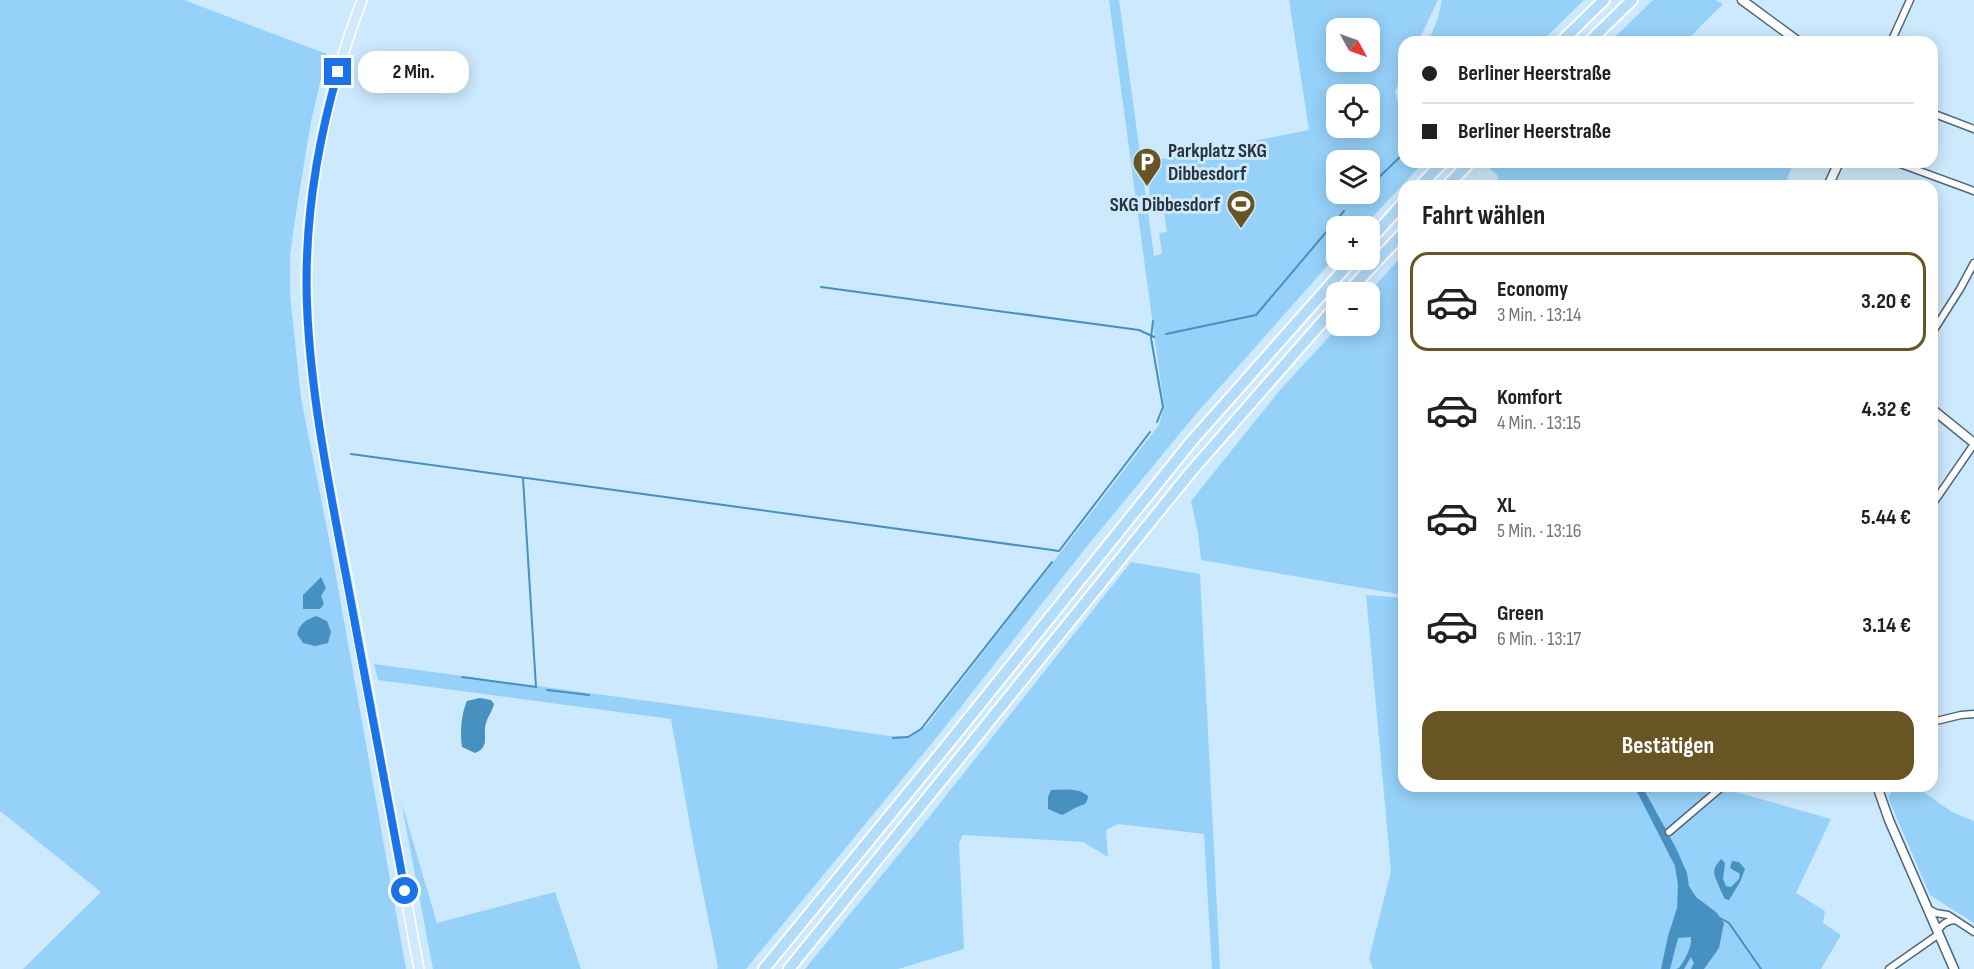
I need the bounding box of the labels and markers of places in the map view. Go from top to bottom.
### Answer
place label: Parkplatz SKG Dibbesdorf [1168,139,1267,186]
parking icon: Parkplatz SKG Dibbesdorf [1131,146,1163,188]
sports icon: SKG Dibbesdorf [1225,188,1257,230]
place label: SKG Dibbesdorf [1110,193,1221,217]

